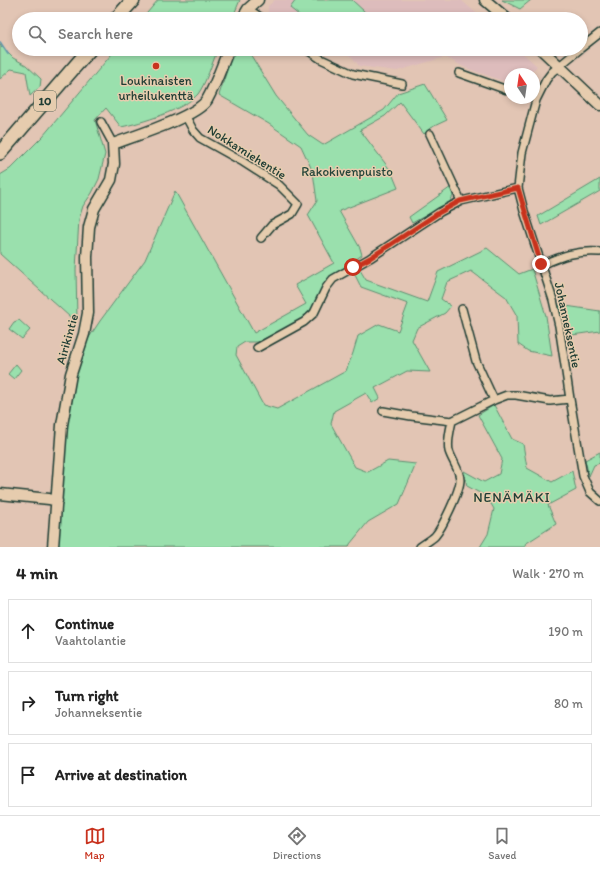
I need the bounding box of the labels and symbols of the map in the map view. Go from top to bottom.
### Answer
marker: Loukinaisten urheilukenttä [151,61,161,71]
north arrow [504,68,540,104]
place label: Loukinaisten urheilukenttä [118,73,194,103]
road number: 10 [34,91,56,111]
street label: Nokkamiehentie [205,122,289,182]
park label: Rakokivenpuisto [301,164,393,179]
route end [532,255,550,273]
route start [344,258,362,276]
street label: Johanneksentie [552,281,584,369]
street label: Airikintie [53,312,81,366]
district label: NENÄMÄKI [473,489,551,506]

